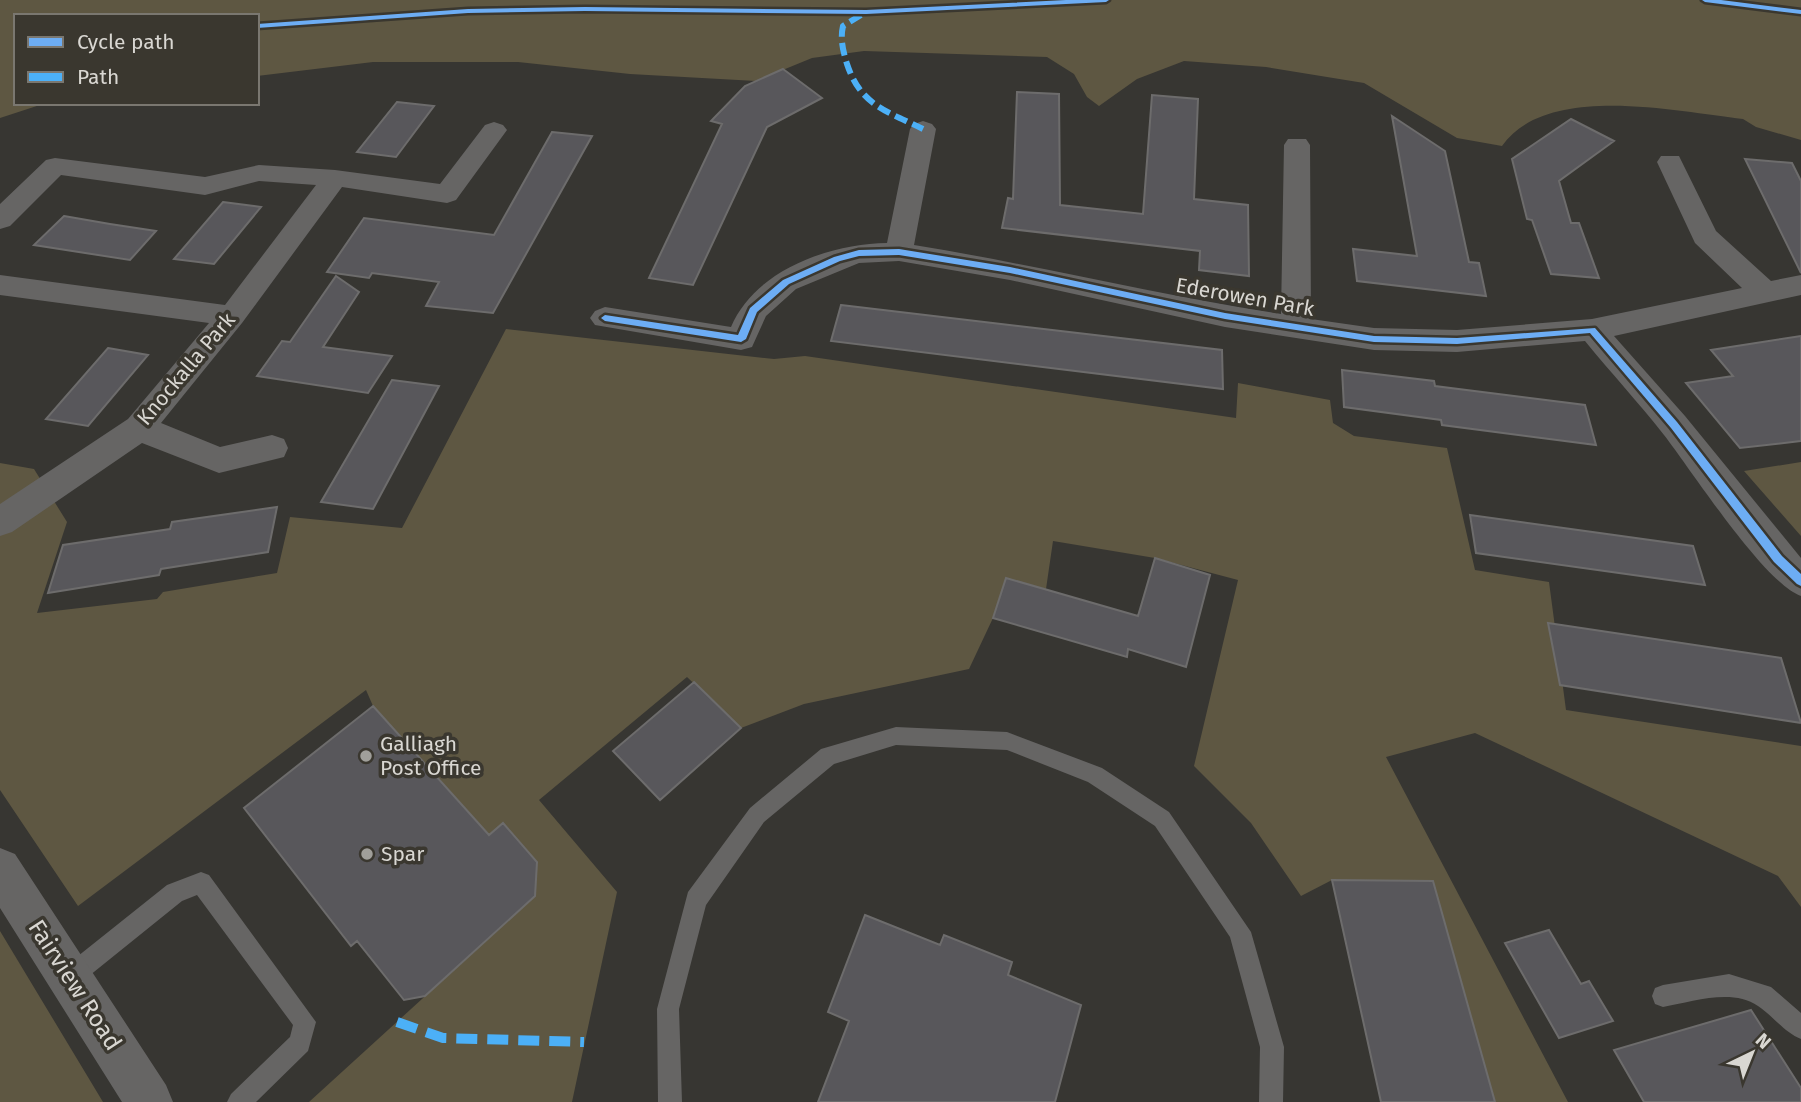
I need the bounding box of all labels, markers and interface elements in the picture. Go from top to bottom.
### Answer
legend [14,14,259,105]
text: Cycle path [77,29,175,55]
text: Path [77,64,119,90]
street label: Ederowen Park [1174,272,1317,322]
street label: Knockalla Park [131,307,241,431]
place label: Galliagh Post Office [380,731,482,781]
marker: Galliagh Post Office [358,748,374,764]
place label: Spar [381,841,424,867]
marker: Spar [359,846,375,862]
street label: Fairview Road [22,914,128,1056]
north arrow [1717,1018,1787,1088]
text: N [1751,1028,1776,1054]

